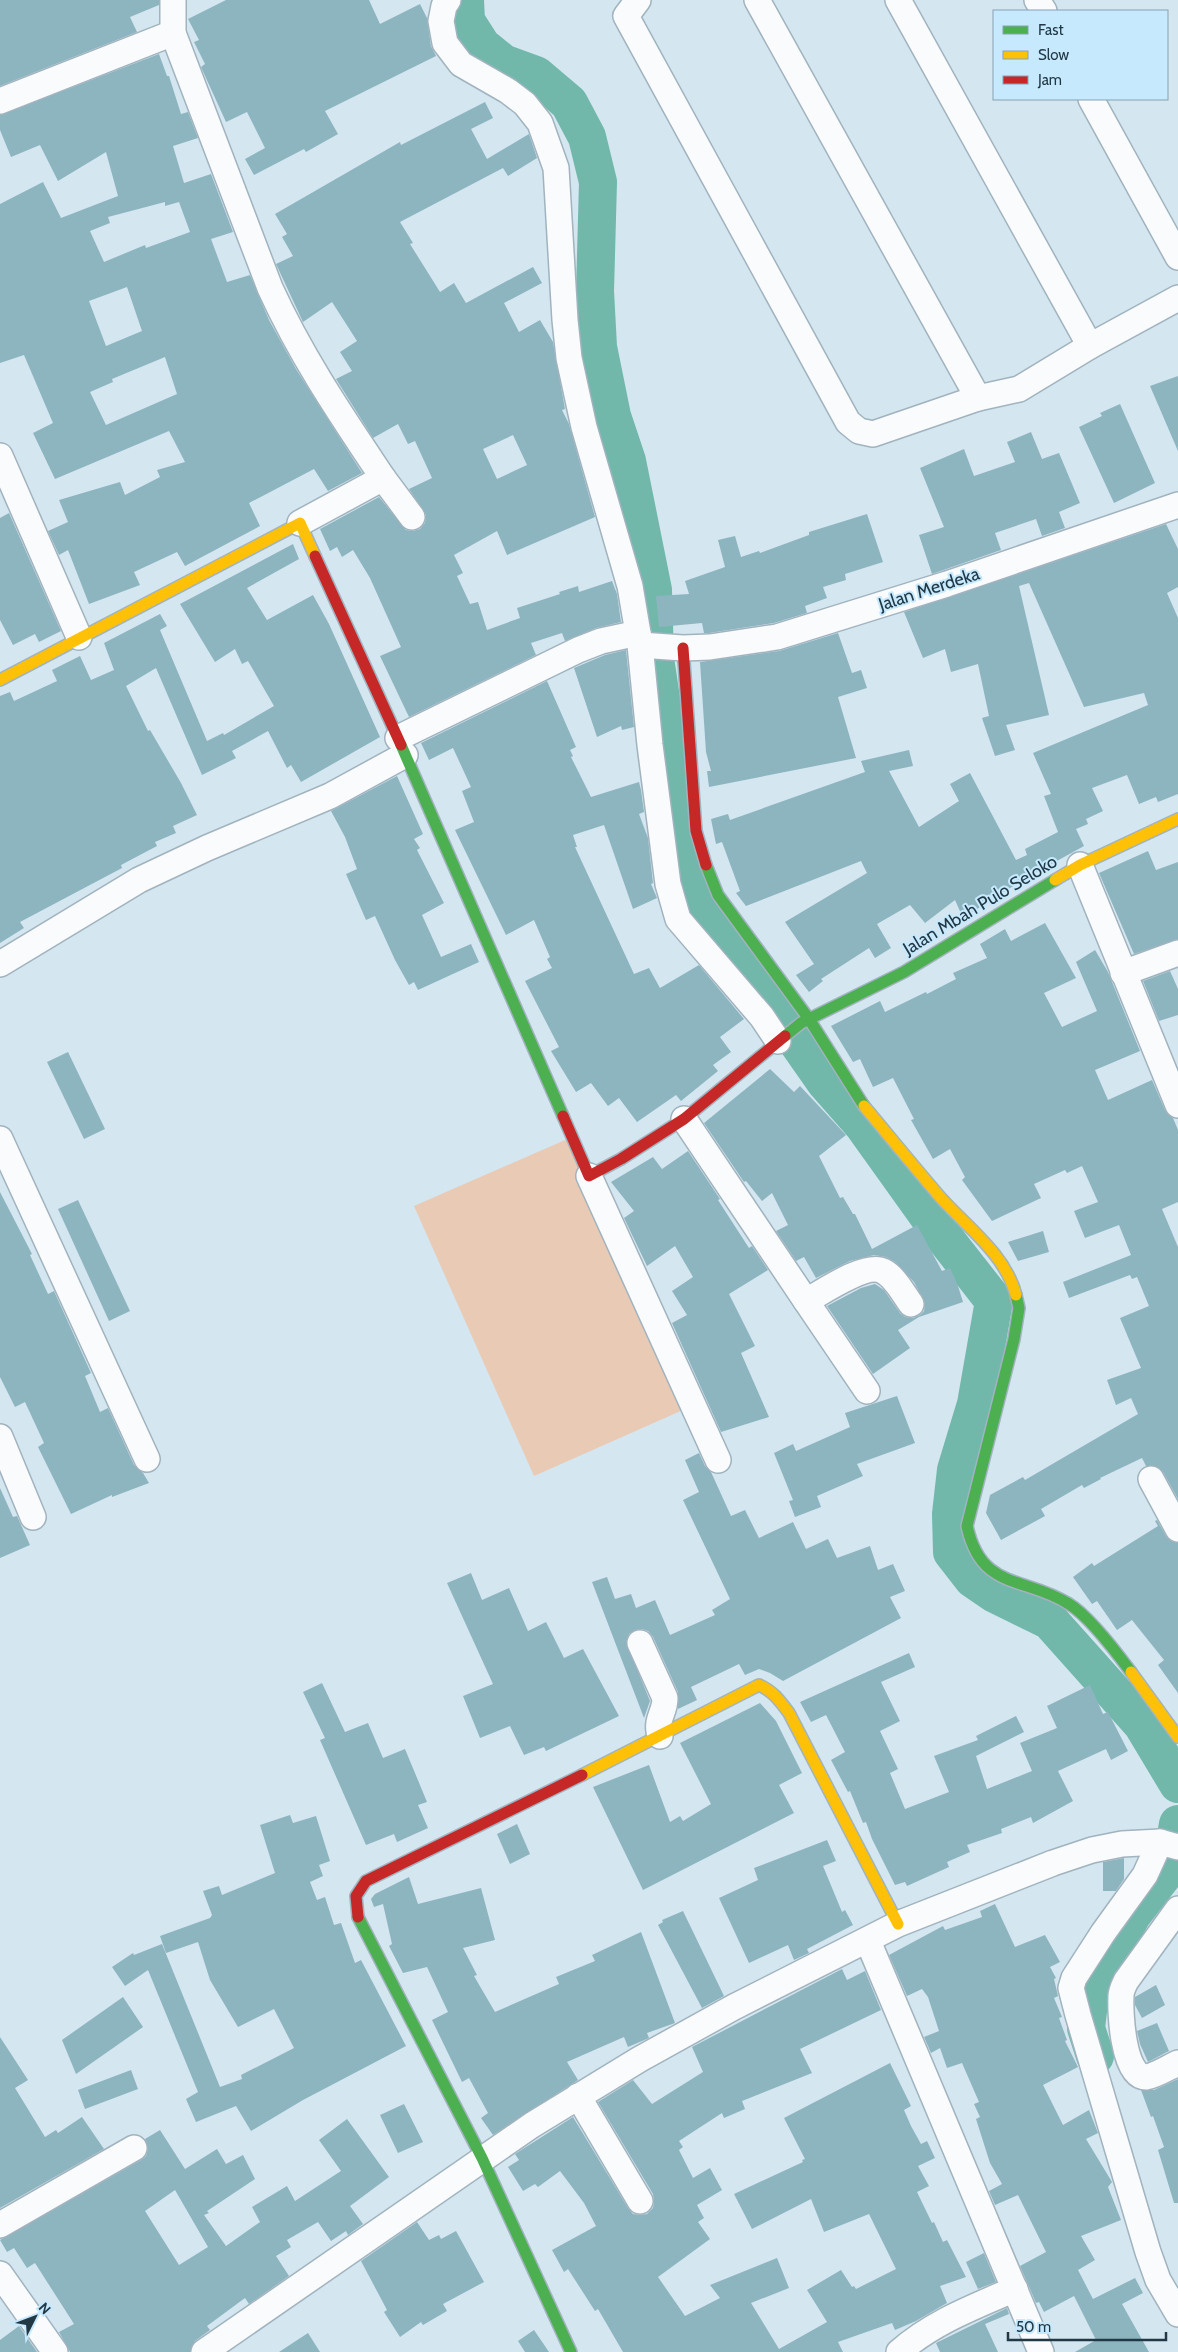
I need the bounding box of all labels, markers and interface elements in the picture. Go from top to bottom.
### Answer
legend [993,10,1168,100]
text: Fast [1038,21,1063,39]
text: Slow [1038,46,1069,64]
text: Jam [1037,71,1062,89]
street label: Jalan Merdeka [875,562,983,616]
street label: Jalan Mbah Pulo Seloko [898,850,1061,960]
north arrow [10,2292,60,2342]
text: N [35,2299,55,2318]
scale bar [1008,2310,1166,2342]
text: 50 m [1016,2318,1051,2336]

